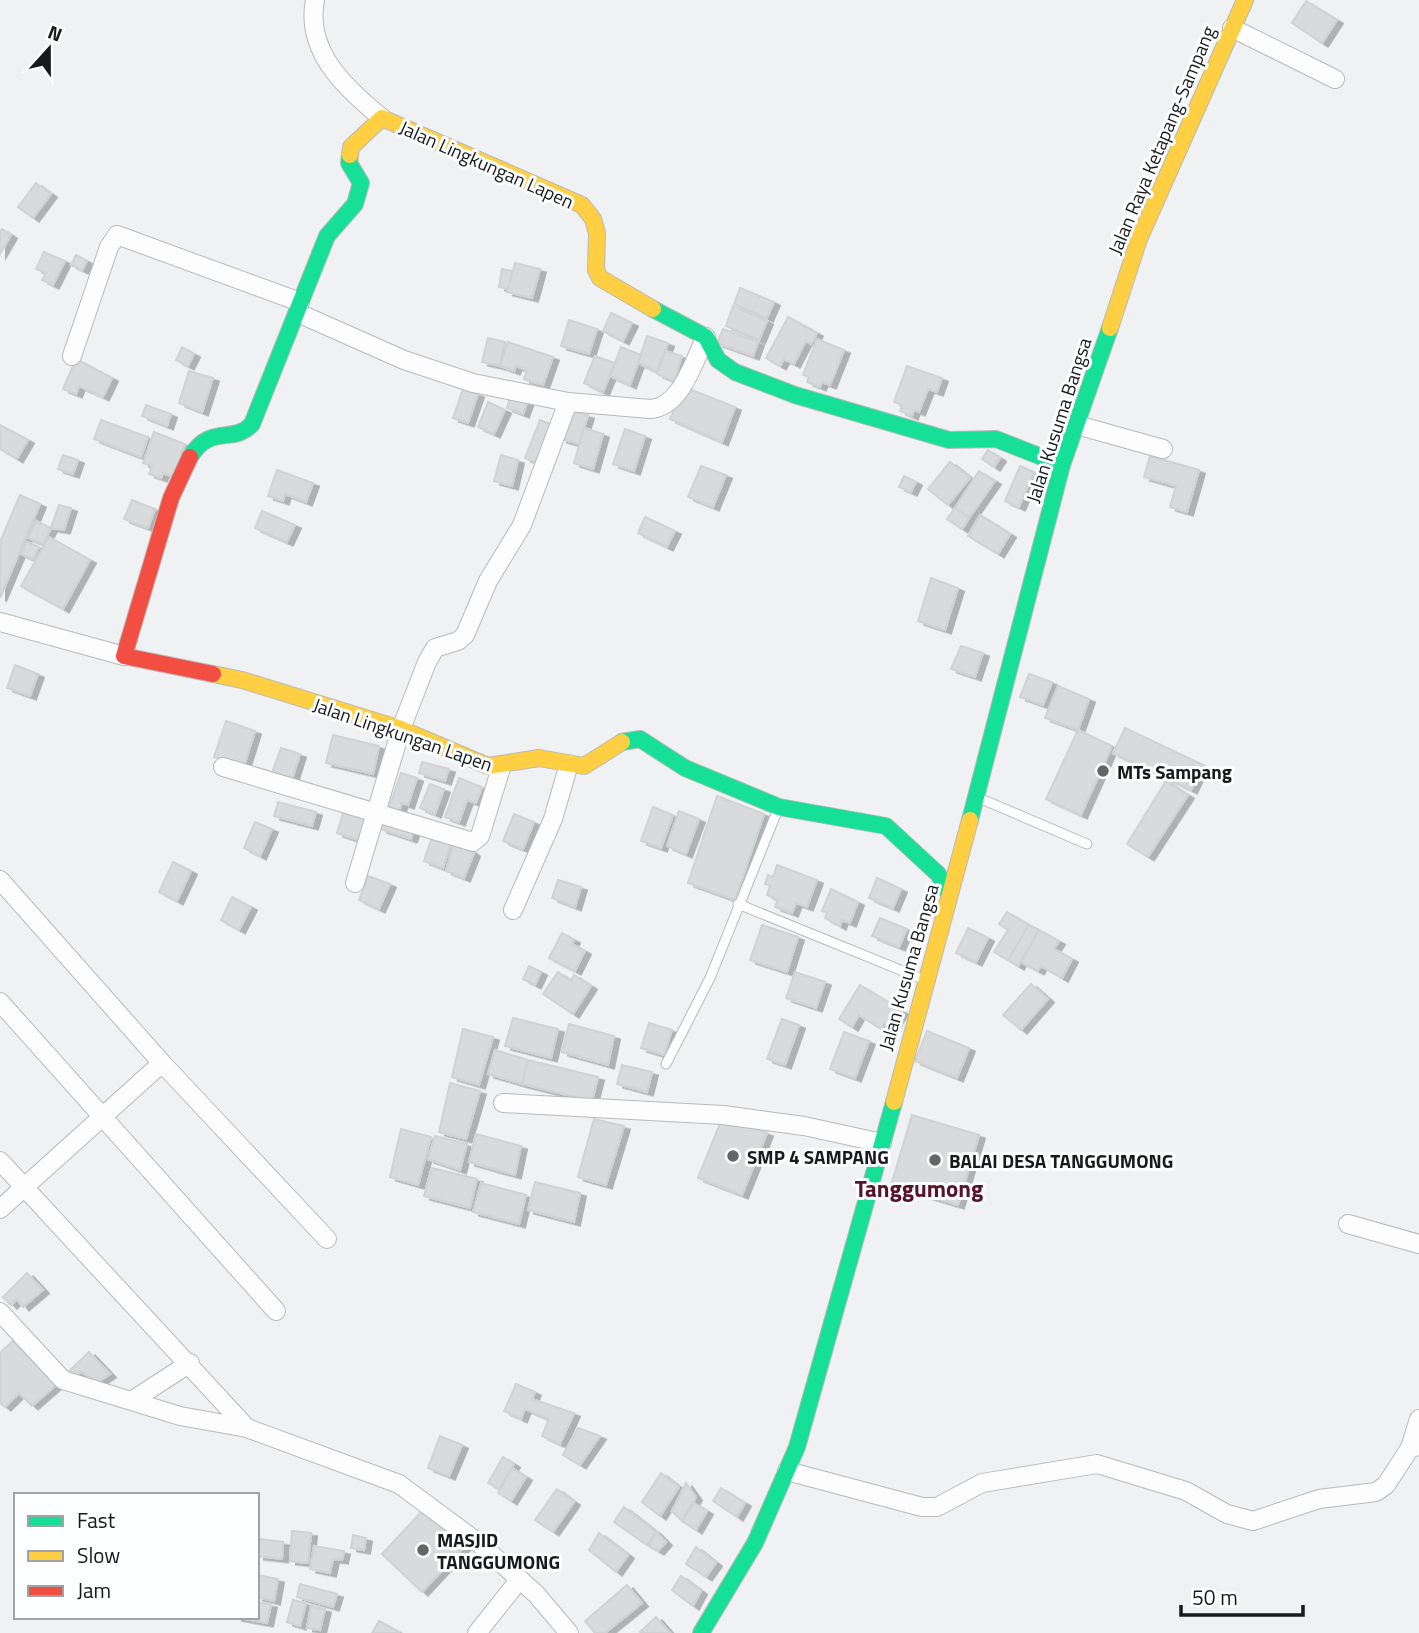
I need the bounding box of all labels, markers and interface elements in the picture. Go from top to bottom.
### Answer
north arrow [14,14,84,84]
text: N [44,17,67,49]
street label: Jalan Raya Ketapang-Sampang [1100,21,1222,259]
street label: Jalan Lingkungan Lapen [395,113,579,215]
street label: Jalan Kusuma Bangsa [1018,333,1099,506]
street label: Jalan Lingkungan Lapen [309,690,497,778]
place label: MTs Sampang [1117,757,1232,786]
marker: MTs Sampang [1095,763,1111,779]
street label: Jalan Kusuma Bangsa [870,880,946,1054]
place label: SMP 4 SAMPANG [747,1142,889,1171]
place label: BALAI DESA TANGGUMONG [949,1146,1173,1175]
marker: SMP 4 SAMPANG [725,1148,741,1164]
marker: BALAI DESA TANGGUMONG [927,1152,943,1168]
district label: Tanggumong [855,1171,983,1206]
legend [14,1493,259,1619]
text: Fast [77,1504,116,1536]
place label: MASJID TANGGUMONG [437,1525,560,1576]
text: Slow [77,1539,120,1571]
marker: MASJID TANGGUMONG [415,1542,431,1558]
text: Jam [77,1574,111,1606]
scale bar [1181,1574,1304,1618]
text: 50 m [1192,1581,1238,1613]

